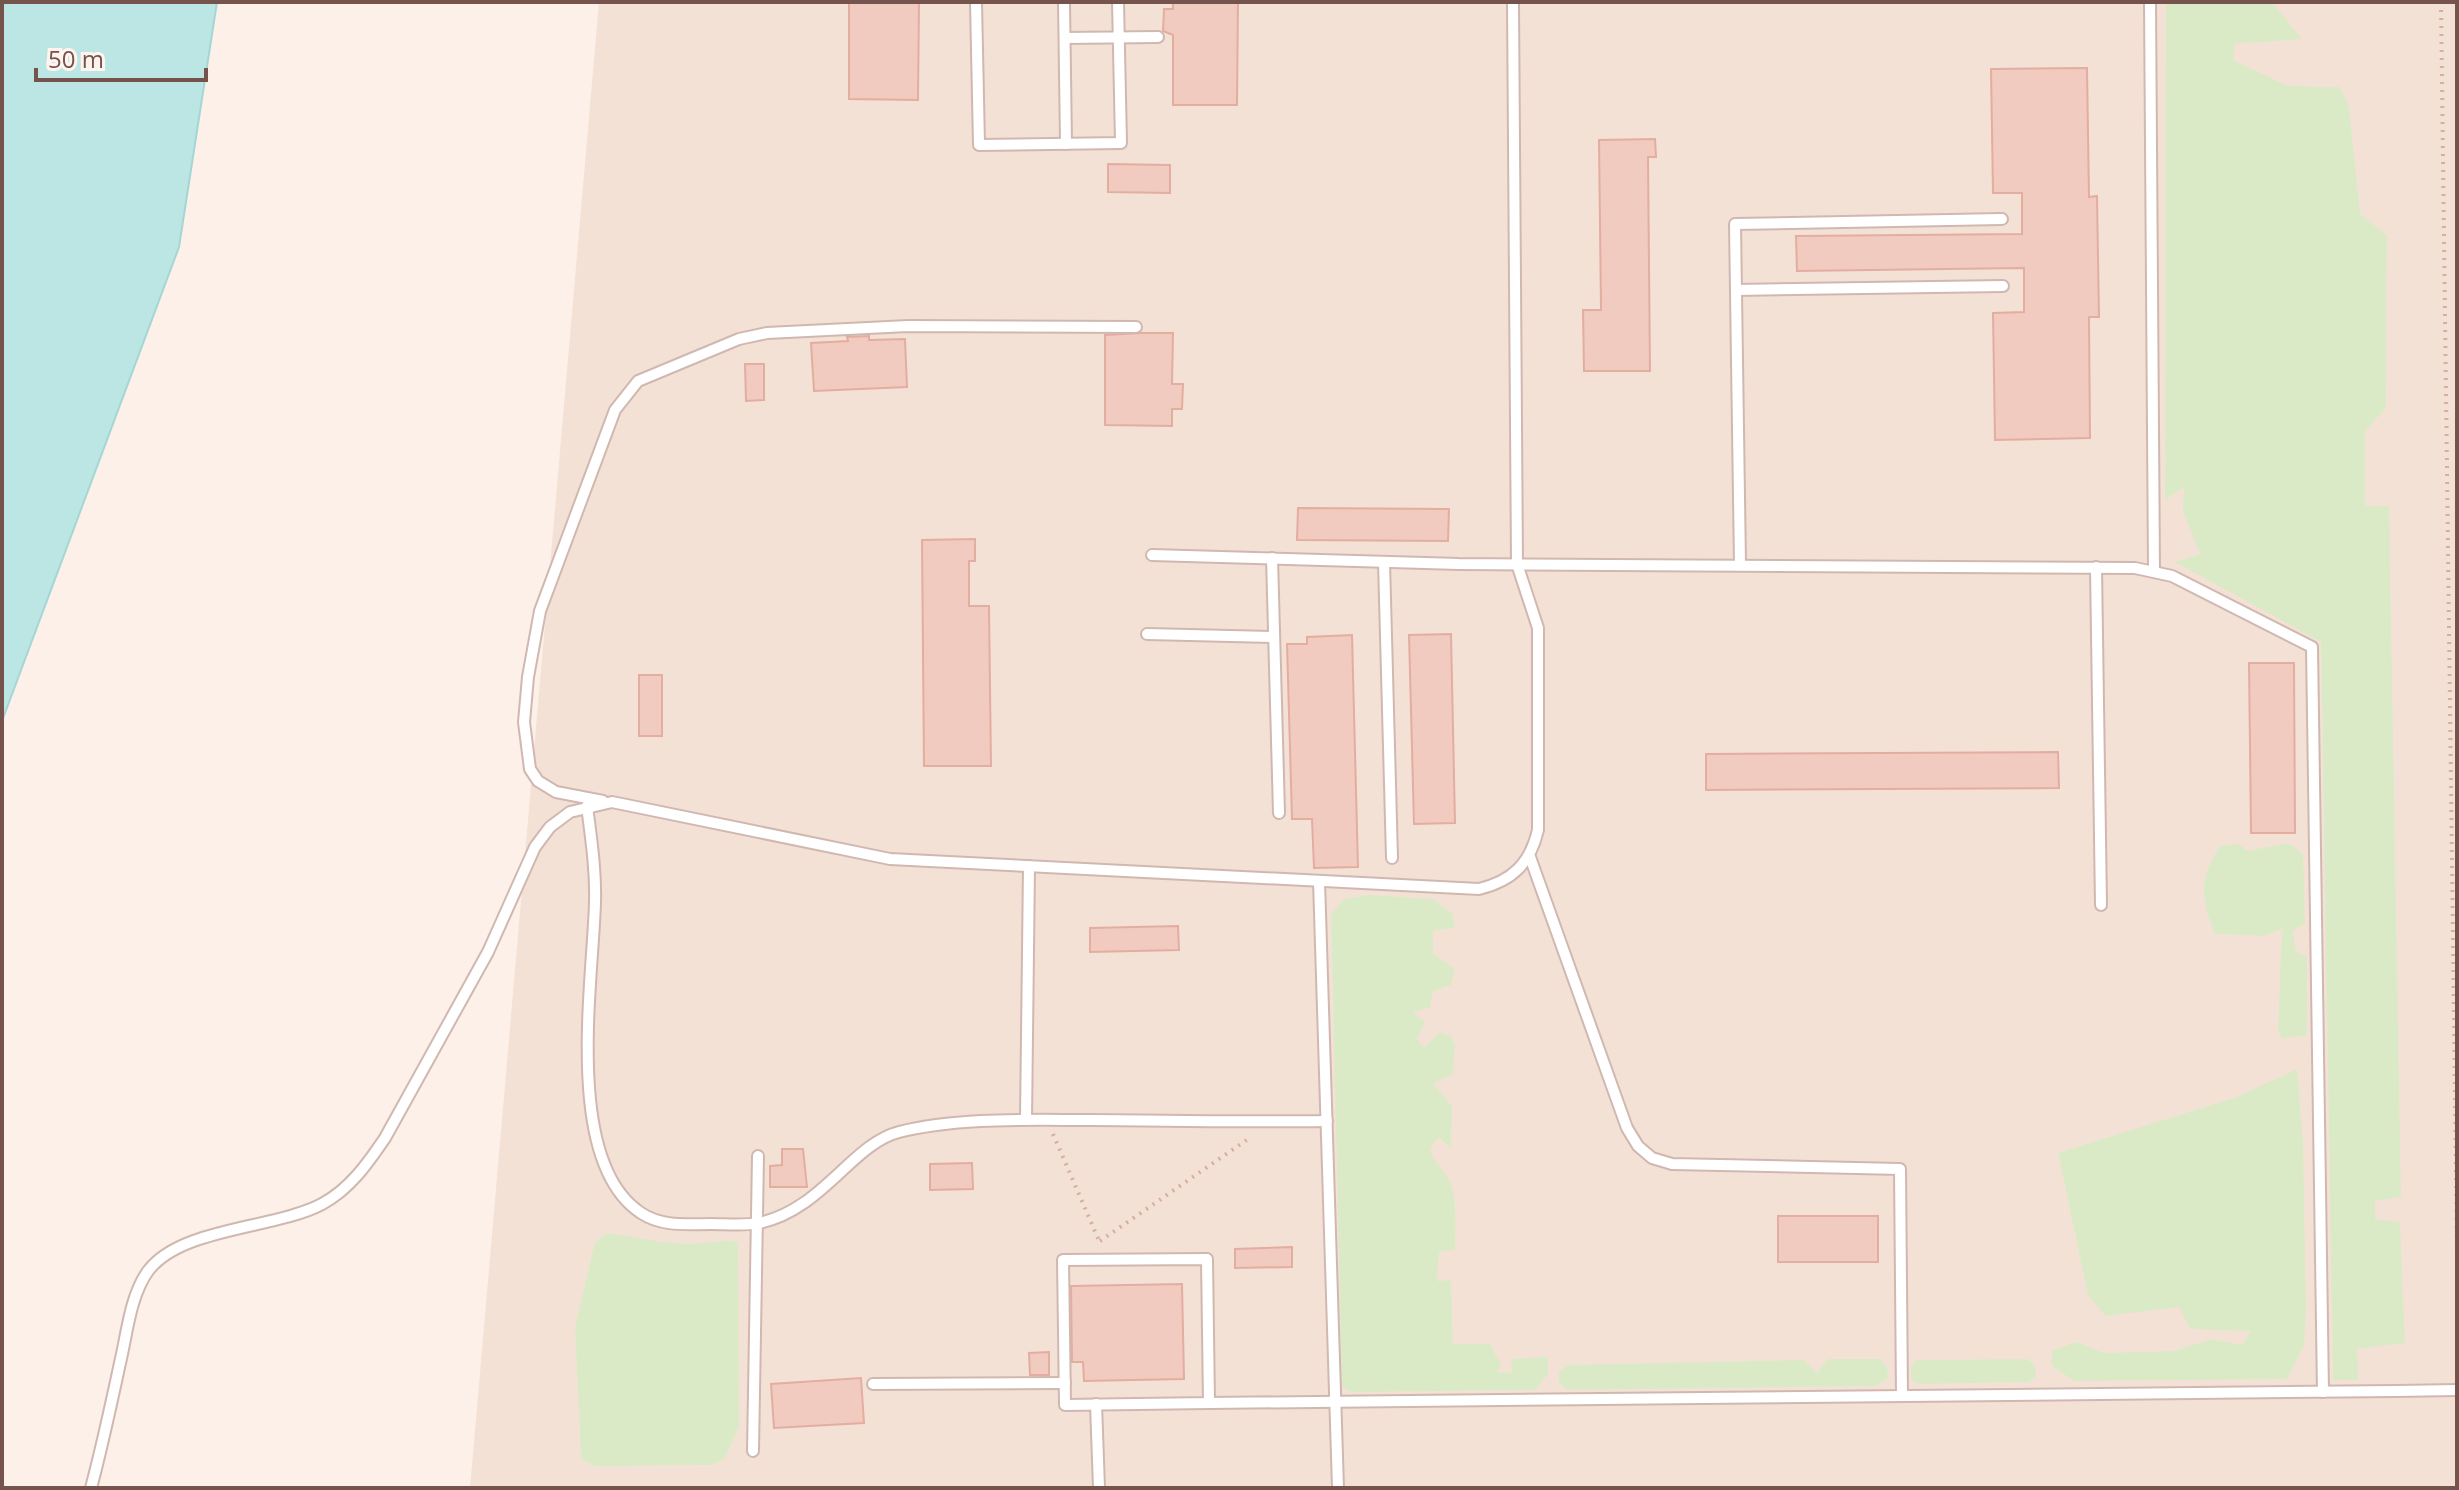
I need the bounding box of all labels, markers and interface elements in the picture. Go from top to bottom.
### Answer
scale bar [36,32,206,82]
text: 50 m [48,42,104,75]

